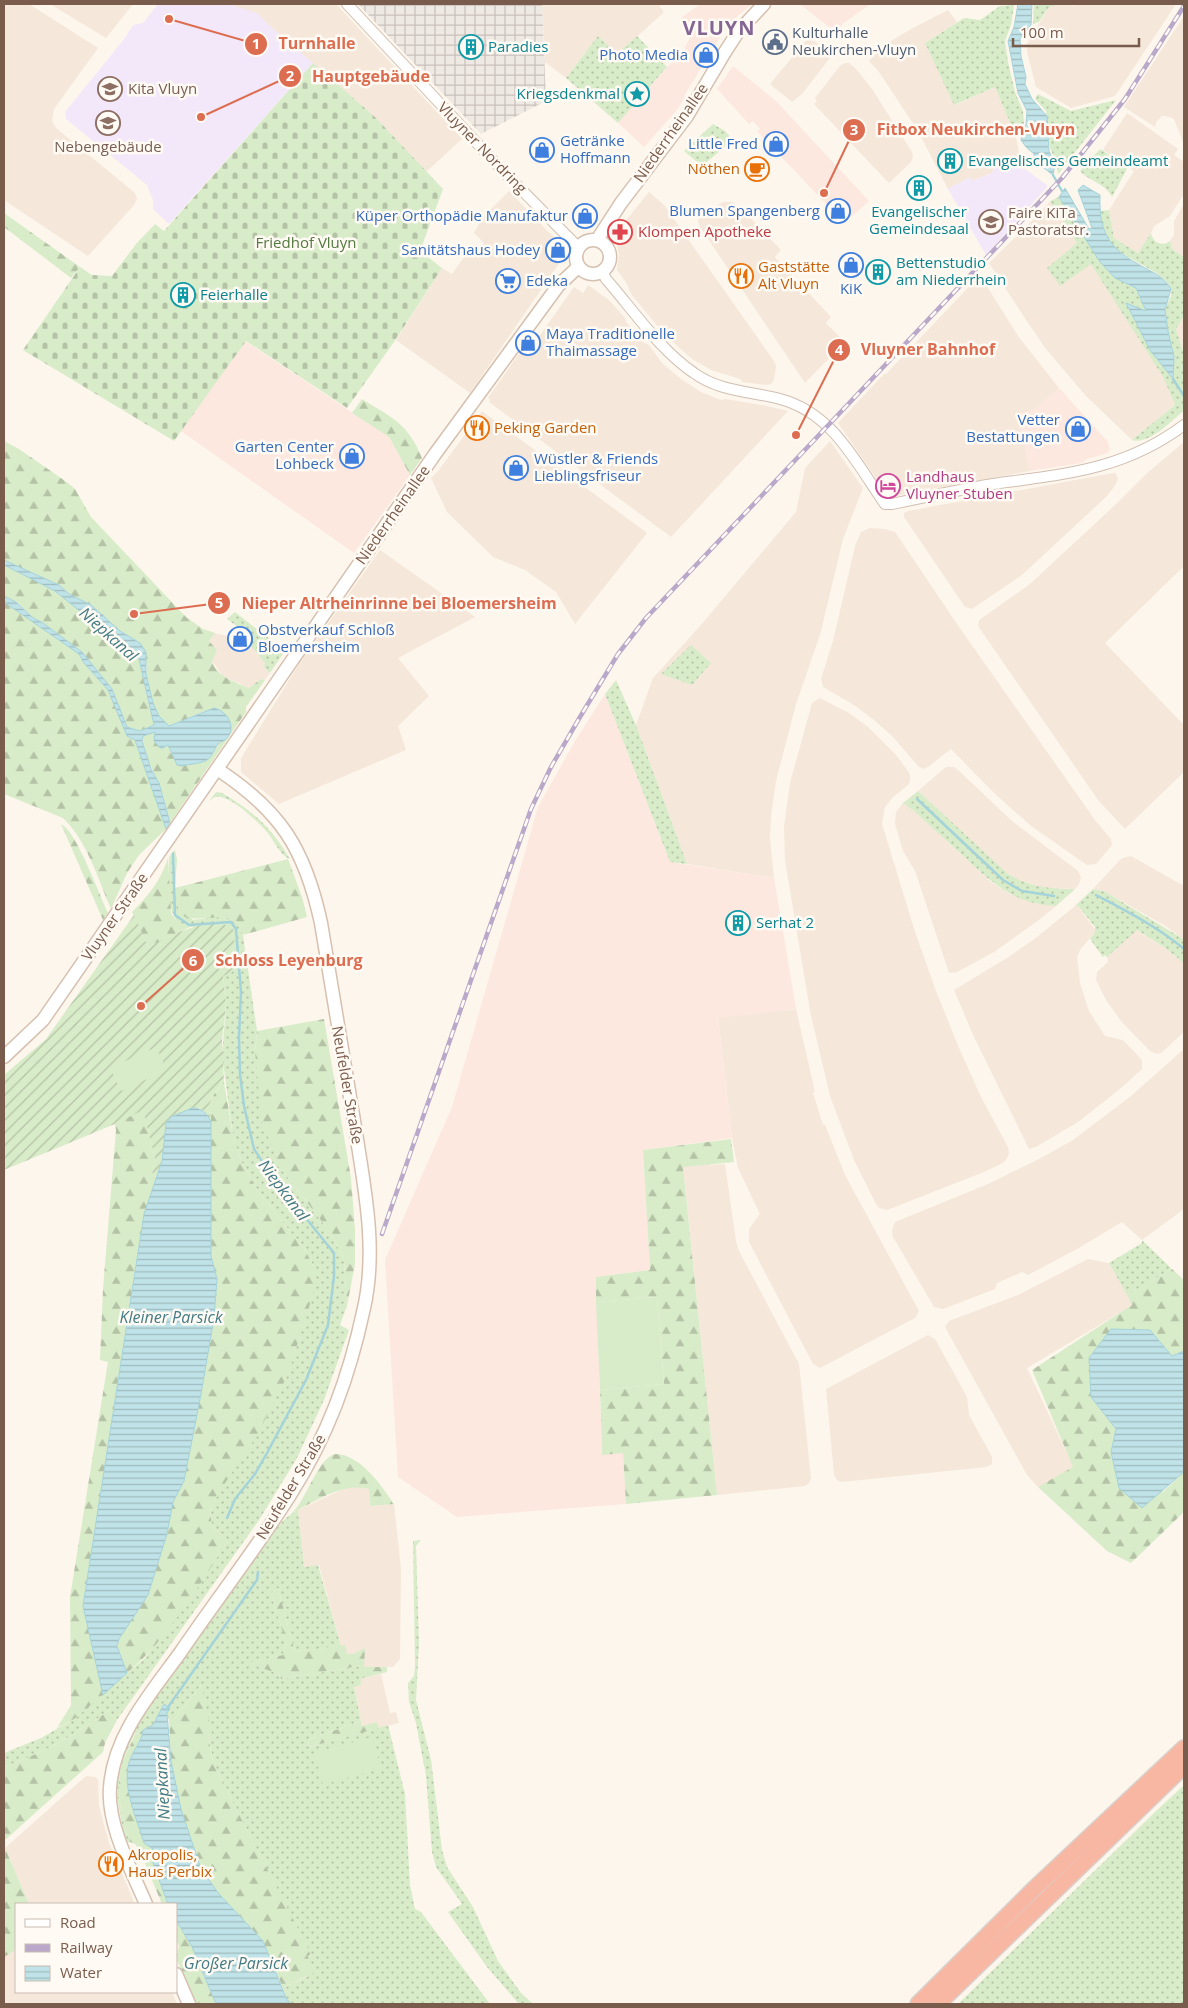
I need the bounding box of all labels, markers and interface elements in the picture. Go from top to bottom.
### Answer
district label: VLUYN [682,14,756,41]
scale bar [1013,15,1139,47]
place label: Kulturhalle Neukirchen-Vluyn [792,22,916,59]
text: 100 m [1020,22,1064,42]
callout: Turnhalle [244,28,366,59]
public building icon: Kulturhalle Neukirchen-Vluyn [762,29,788,55]
text: Turnhalle [279,32,355,54]
text: 1 [252,33,260,53]
building icon: Paradies [458,34,484,60]
place label: Paradies [488,36,548,56]
shop icon: Photo Media [693,42,719,68]
place label: Photo Media [599,44,688,64]
callout: Hauptgebäude [277,60,440,91]
text: 2 [286,65,295,85]
text: Hauptgebäude [312,65,430,87]
school or university icon: Kita Vluyn [97,76,123,102]
place label: Kita Vluyn [128,78,197,98]
street label: Niederrheinallee [629,79,712,186]
place icon: Kriegsdenkmal [624,81,650,107]
place label: Kriegsdenkmal [516,83,620,103]
street label: Vluyner Nordring [434,97,532,197]
school or university icon: Nebengebäude [95,110,121,136]
callout: Fitbox Neukirchen-Vluyn [842,114,1085,145]
text: Fitbox Neukirchen-Vluyn [877,118,1075,140]
text: 3 [850,119,858,139]
place label: Getränke Hoffmann [560,130,631,167]
shop icon: Little Fred [763,131,789,157]
place label: Little Fred [688,133,758,153]
place label: Nebengebäude [54,136,162,156]
shop icon: Getränke Hoffmann [529,137,555,163]
building icon: Evangelisches Gemeindeamt [937,148,963,174]
place label: Evangelisches Gemeindeamt [968,150,1168,170]
cafe icon: Nöthen [744,156,770,182]
place label: Nöthen [688,158,740,178]
building icon: Evangelischer Gemeindesaal [906,175,932,201]
shop icon: Blumen Spangenberg [825,198,851,224]
place label: Blumen Spangenberg [669,200,820,220]
place label: Evangelischer Gemeindesaal [869,201,969,238]
place label: Faire KiTa Pastoratstr. [1008,202,1089,239]
shop icon: Küper Orthopädie Manufaktur [572,203,598,229]
place label: Küper Orthopädie Manufaktur [356,205,568,225]
school or university icon: Faire KiTa Pastoratstr. [978,209,1004,235]
pharmacy icon: Klompen Apotheke [607,219,633,245]
place label: Klompen Apotheke [638,221,772,241]
park label: Friedhof Vluyn [255,232,357,252]
shop icon: Sanitätshaus Hodey [545,237,571,263]
place label: Sanitätshaus Hodey [401,239,540,259]
shop icon: KiK [838,252,864,278]
place label: Bettenstudio am Niederrhein [896,252,1006,289]
place label: Gaststätte Alt Vluyn [758,256,830,293]
building icon: Bettenstudio am Niederrhein [865,259,891,285]
restaurant icon: Gaststätte Alt Vluyn [728,263,754,289]
supermarket icon: Edeka [495,268,521,294]
place label: Edeka [526,270,568,290]
place label: KiK [840,278,863,298]
building icon: Feierhalle [170,282,196,308]
place label: Feierhalle [200,284,268,304]
place label: Maya Traditionelle Thaimassage [546,323,675,360]
shop icon: Maya Traditionelle Thaimassage [515,330,541,356]
callout: Vluyner Bahnhof [826,334,1005,365]
text: Vluyner Bahnhof [861,338,996,360]
text: 4 [835,339,844,359]
place label: Vetter Bestattungen [966,409,1060,446]
restaurant icon: Peking Garden [464,415,490,441]
shop icon: Vetter Bestattungen [1065,416,1091,442]
place label: Peking Garden [494,417,597,437]
place label: Garten Center Lohbeck [235,436,334,473]
shop icon: Garten Center Lohbeck [339,443,365,469]
place label: Wüstler & Friends Lieblingsfriseur [534,448,658,485]
shop icon: Wüstler & Friends Lieblingsfriseur [503,455,529,481]
street label: Niederrheinallee [351,461,434,568]
place label: Landhaus Vluyner Stuben [906,466,1013,503]
hotel icon: Landhaus Vluyner Stuben [875,473,901,499]
callout: Nieper Altrheinrinne bei Bloemersheim [207,588,567,619]
text: 5 [215,592,223,612]
text: Nieper Altrheinrinne bei Bloemersheim [241,592,557,614]
water label: Niepkanal [75,602,144,667]
place label: Obstverkauf Schloß Bloemersheim [258,619,395,656]
shop icon: Obstverkauf Schloß Bloemersheim [227,626,253,652]
street label: Vluyner Straße [76,869,152,964]
building icon: Serhat 2 [725,910,751,936]
place label: Serhat 2 [756,912,814,932]
callout: Schloss Leyenburg [180,945,372,976]
text: Schloss Leyenburg [216,949,362,971]
text: 6 [189,950,198,970]
street label: Neufelder Straße [328,1024,368,1145]
water label: Niepkanal [254,1155,315,1226]
water label: Kleiner Parsick [119,1306,224,1328]
street label: Neufelder Straße [251,1430,330,1543]
water label: Niepkanal [149,1747,175,1820]
place label: Akropolis, Haus Perbix [128,1844,212,1881]
restaurant icon: Akropolis, Haus Perbix [98,1851,124,1877]
legend [15,1903,178,1993]
text: Road [60,1912,96,1932]
text: Railway [60,1937,113,1957]
water label: Großer Parsick [184,1952,289,1974]
text: Water [60,1962,102,1982]

